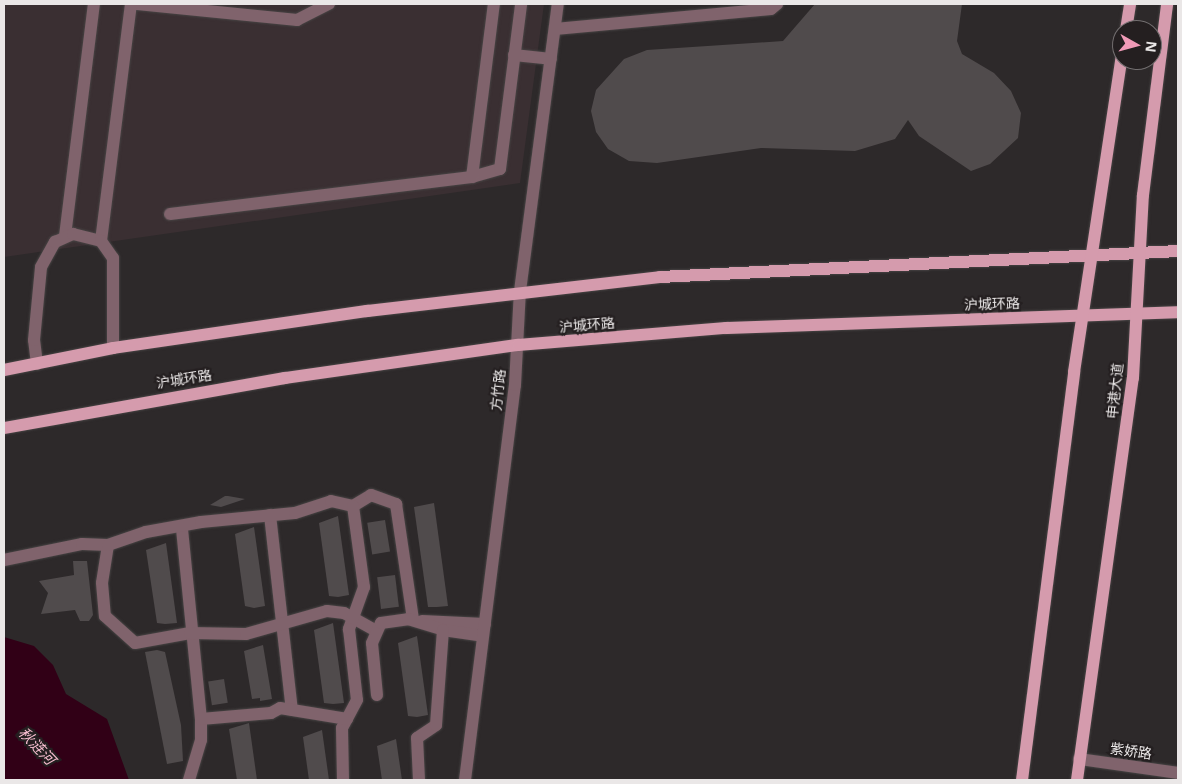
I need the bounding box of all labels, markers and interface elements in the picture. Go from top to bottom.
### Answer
north arrow [1112,20,1162,70]
text: N [1141,40,1162,54]
street label: 沪城环路 [964,295,1020,313]
street label: 沪城环路 [558,314,616,336]
street label: 申港大道 [1104,362,1126,420]
street label: 沪城环路 [155,366,213,392]
street label: 方竹路 [487,368,509,412]
water label: 秋涟河 [15,724,59,768]
street label: 紫娇路 [1109,740,1153,762]

